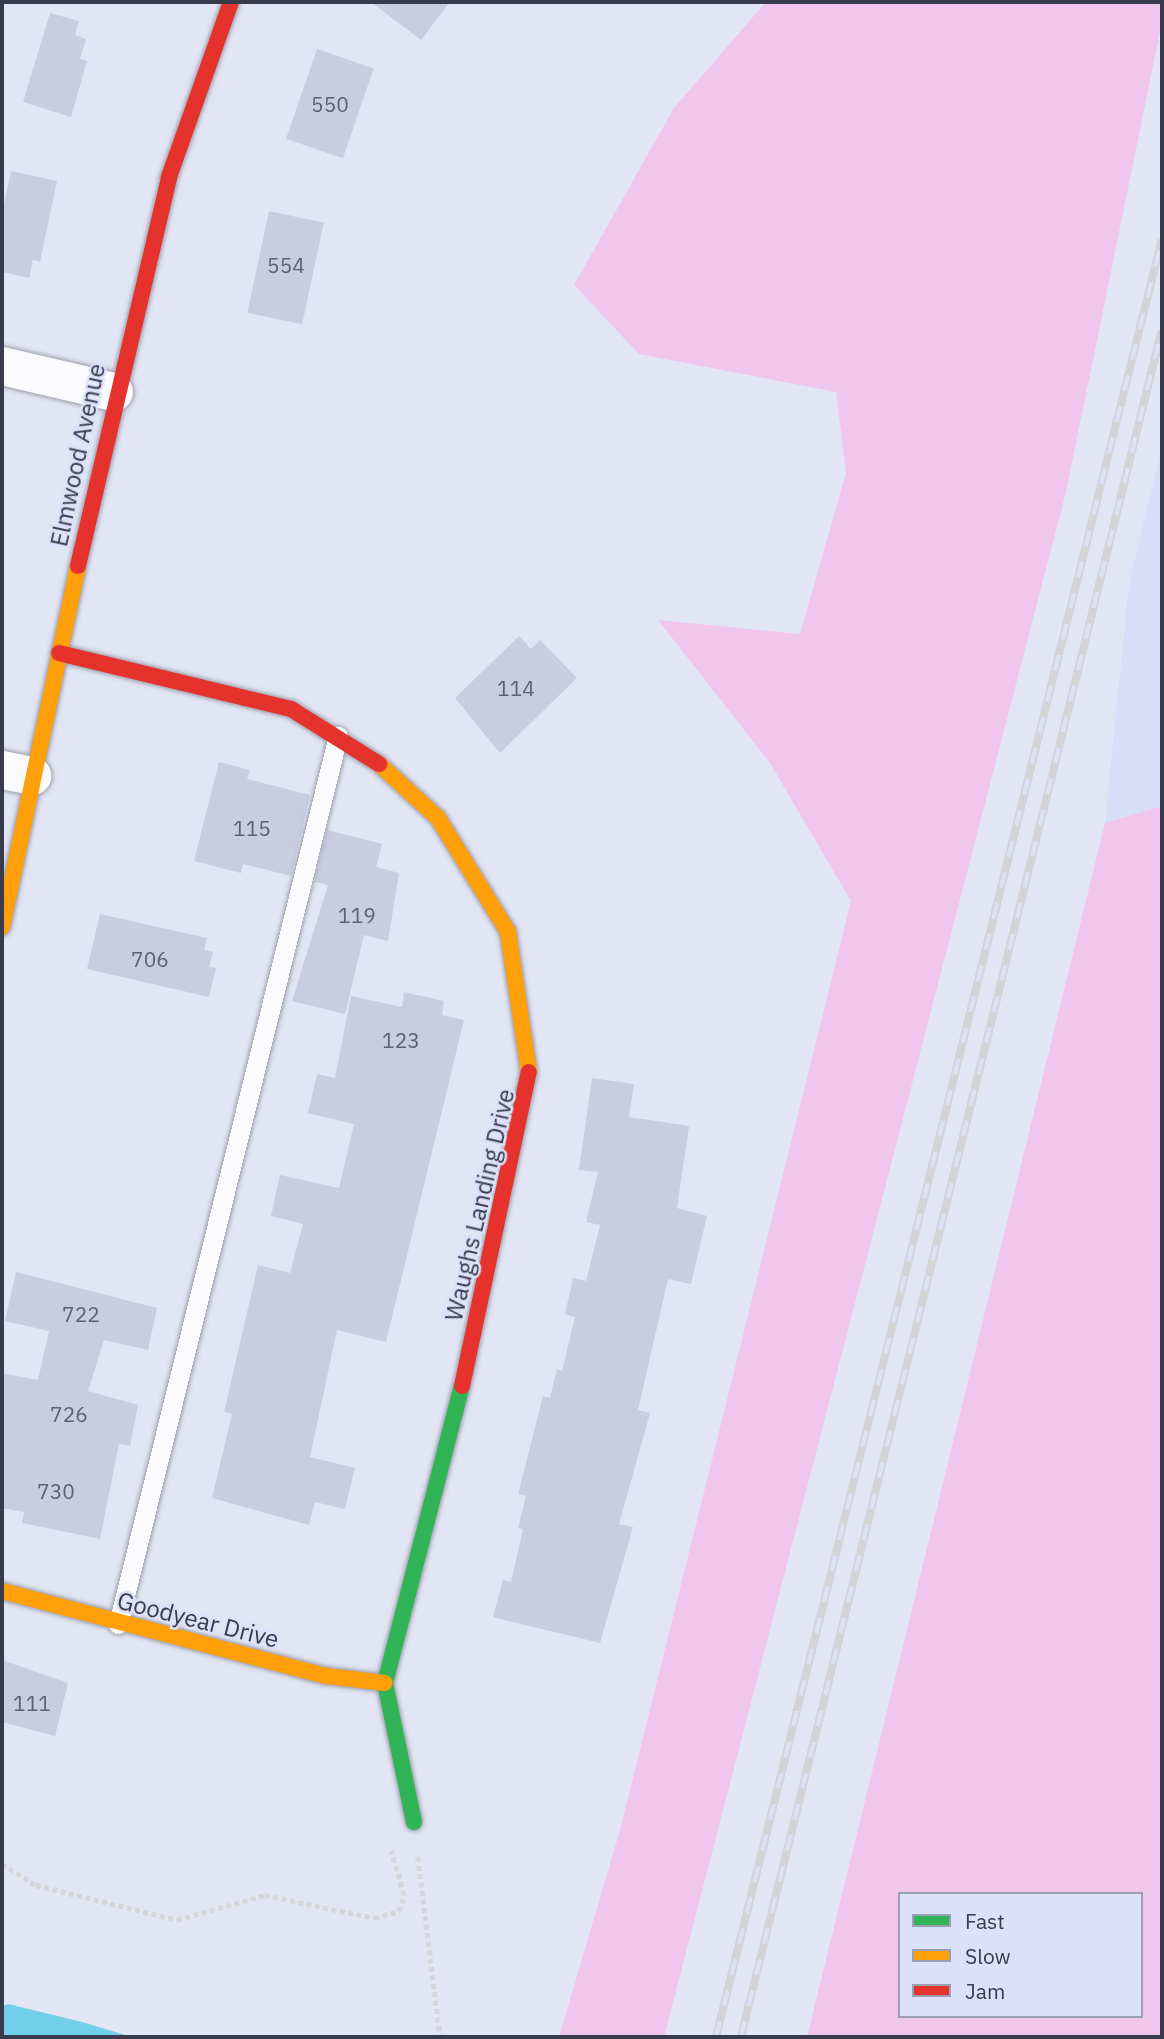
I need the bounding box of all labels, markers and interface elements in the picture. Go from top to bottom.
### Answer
house number: 550 [311,91,349,117]
house number: 554 [267,252,305,278]
street label: Elmwood Avenue [45,361,111,549]
house number: 114 [497,675,535,701]
house number: 115 [233,815,271,841]
house number: 119 [338,902,376,928]
house number: 706 [131,946,169,972]
house number: 123 [382,1027,420,1053]
street label: Waughs Landing Drive [439,1086,521,1324]
house number: 722 [62,1301,100,1327]
house number: 726 [50,1401,88,1427]
house number: 730 [37,1478,75,1504]
street label: Goodyear Drive [114,1586,282,1654]
house number: 111 [13,1690,51,1716]
legend [898,1892,1143,2018]
text: Fast [965,1907,1005,1935]
text: Slow [965,1942,1011,1970]
text: Jam [965,1977,1005,2005]

